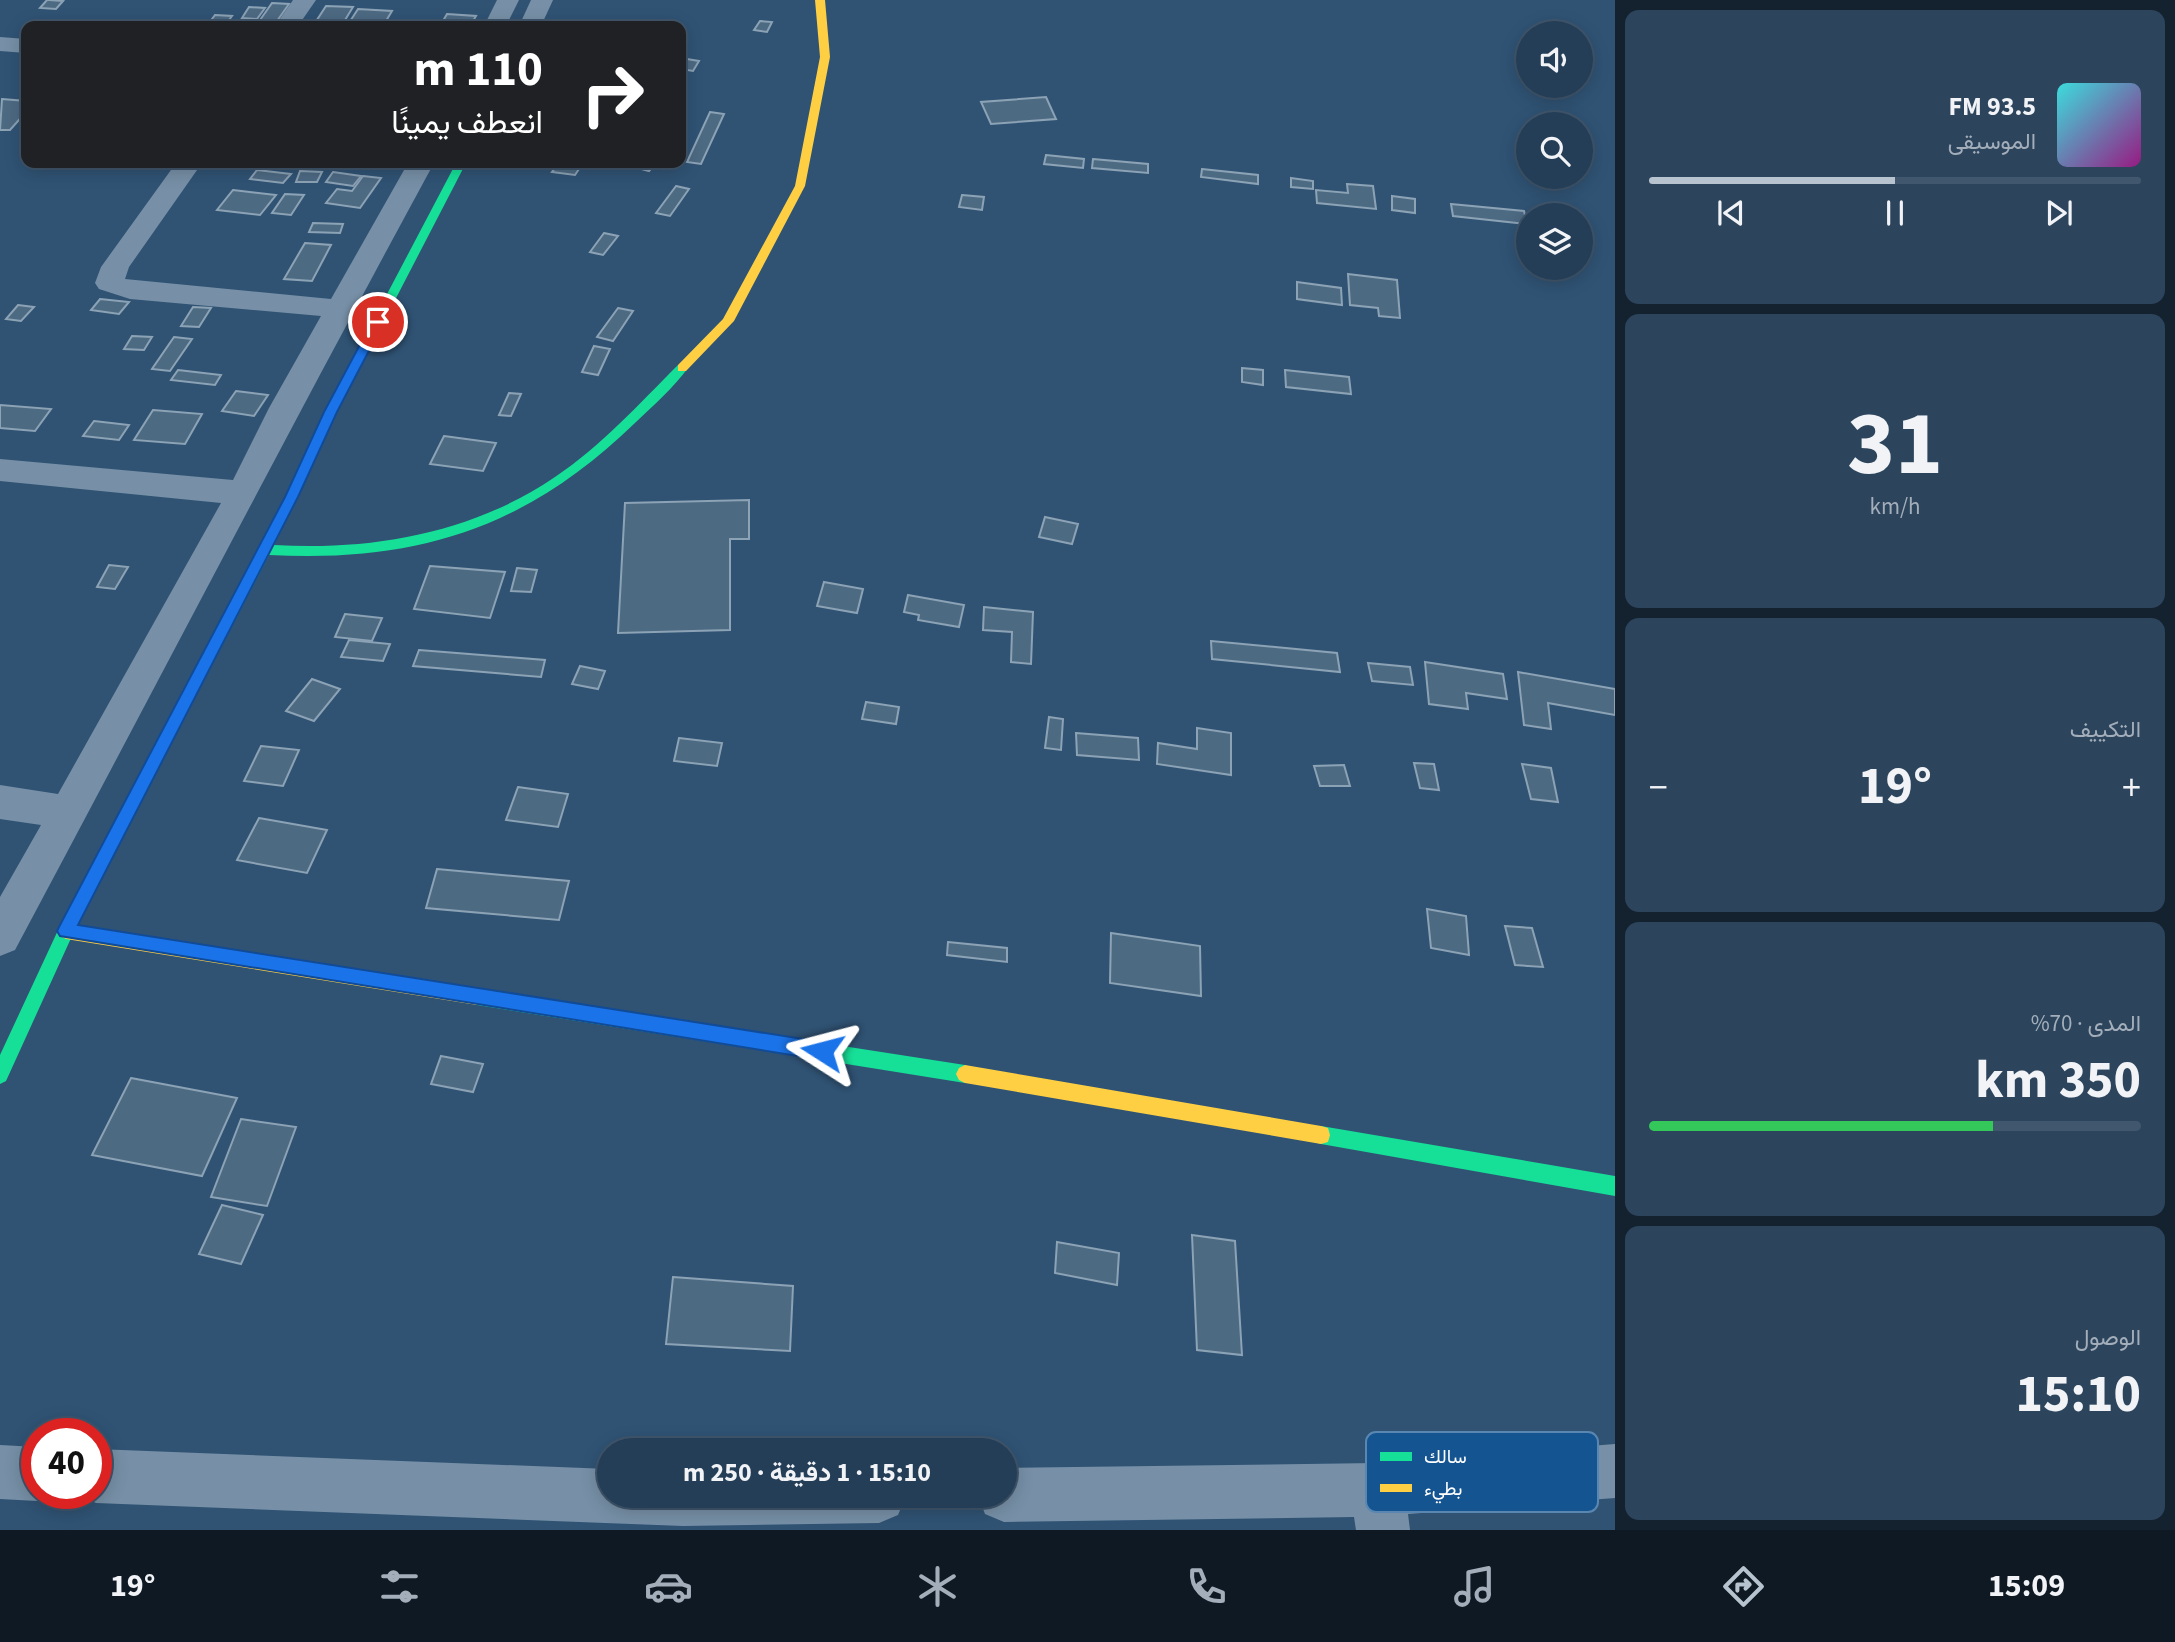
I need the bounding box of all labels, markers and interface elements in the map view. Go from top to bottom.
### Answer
map controls [1516,21,1593,280]
button: sound [1516,21,1593,98]
text: 110 m [414,35,543,105]
icon: right [567,49,658,140]
text: 93.5 FM [1948,88,2036,125]
text: انعطف يمينًا [391,100,543,146]
button: search [1516,112,1593,189]
text: الموسيقى [1948,125,2036,158]
icon: previous [1712,194,1750,232]
icon: pause [1876,194,1914,232]
icon: next [2040,194,2078,232]
button: layers [1516,203,1593,280]
pin [348,292,408,352]
icon: arrive [359,303,397,341]
text: 31 [1847,380,1943,509]
text: km/h [1870,490,1921,523]
text: التكييف [2070,713,2141,746]
text: 19° [1858,750,1932,824]
text: − [1649,761,1668,815]
text: + [2122,761,2141,815]
text: المدى · 70% [2031,1007,2141,1040]
position arrow [785,1014,859,1088]
text: 350 km [1975,1044,2141,1118]
text: الوصول [2075,1321,2141,1354]
text: 15:10 [2016,1358,2141,1432]
speed limit sign: 40 [21,1418,112,1509]
legend [1366,1432,1598,1512]
text: سالك [1424,1444,1467,1471]
text: 15:10 · 1 دقيقة · 250 m [683,1454,931,1491]
text: بطيء [1424,1476,1462,1504]
icon: filters [375,1562,424,1611]
icon: car [644,1562,693,1611]
icon: climate [913,1562,962,1611]
icon: phone [1182,1562,1231,1611]
icon: music [1450,1562,1499,1611]
icon: directions [1719,1562,1768,1611]
text: 19° [110,1563,155,1609]
text: 15:09 [1988,1563,2065,1609]

